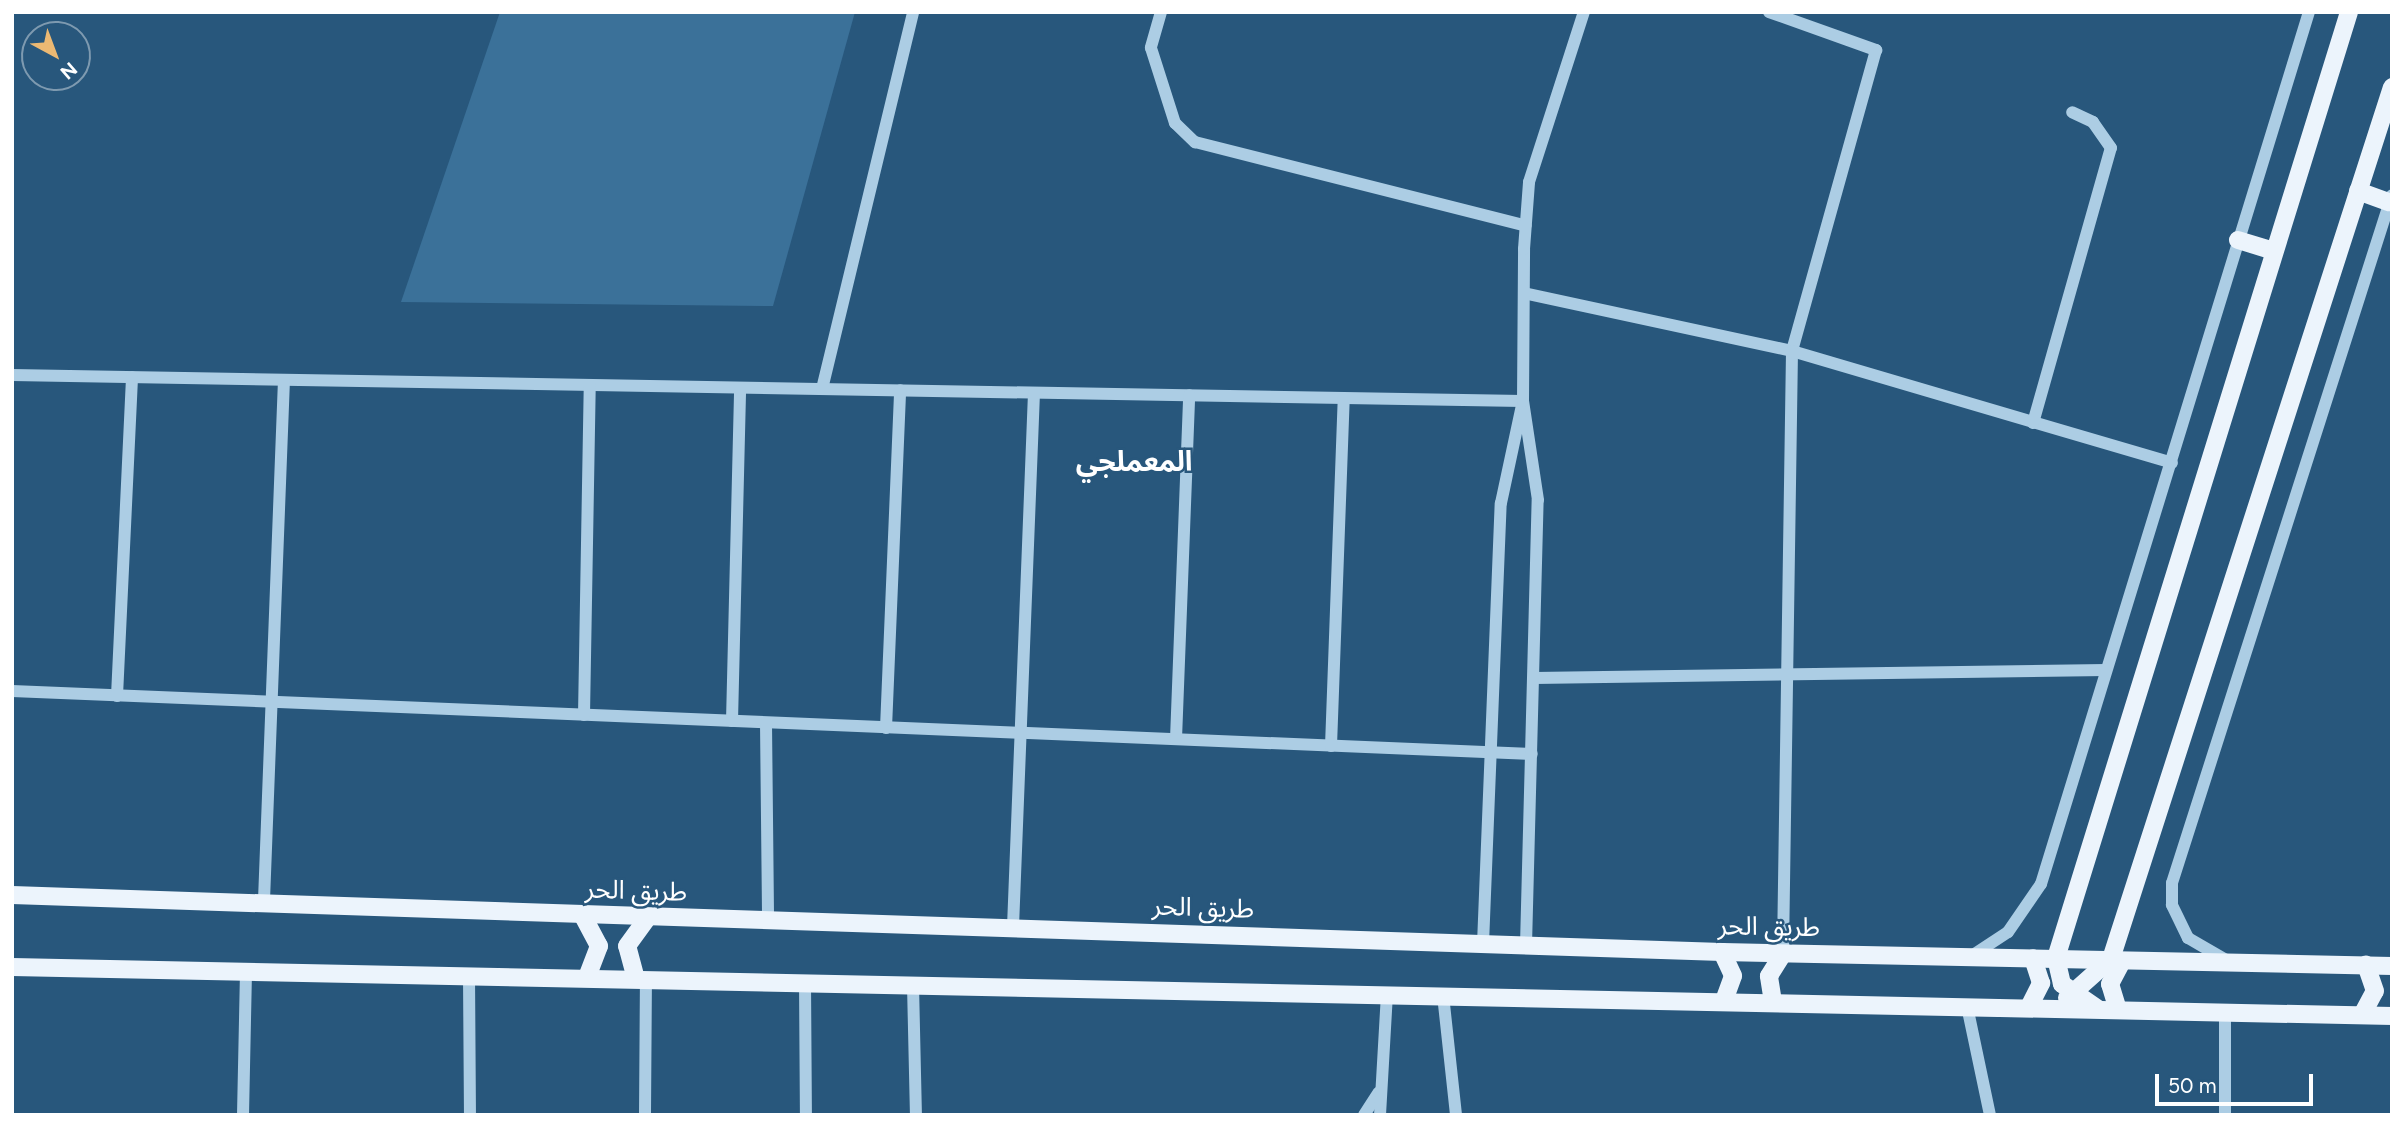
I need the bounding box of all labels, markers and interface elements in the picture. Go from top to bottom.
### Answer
north arrow [21,21,91,91]
text: N [56,57,82,84]
district label: المعملجي [1076,444,1192,478]
street label: طريق الحر [584,874,688,908]
street label: طريق الحر [1151,891,1255,925]
street label: طريق الحر [1718,911,1820,943]
scale bar [2159,1060,2316,1104]
text: 50 m [2168,1073,2217,1098]

